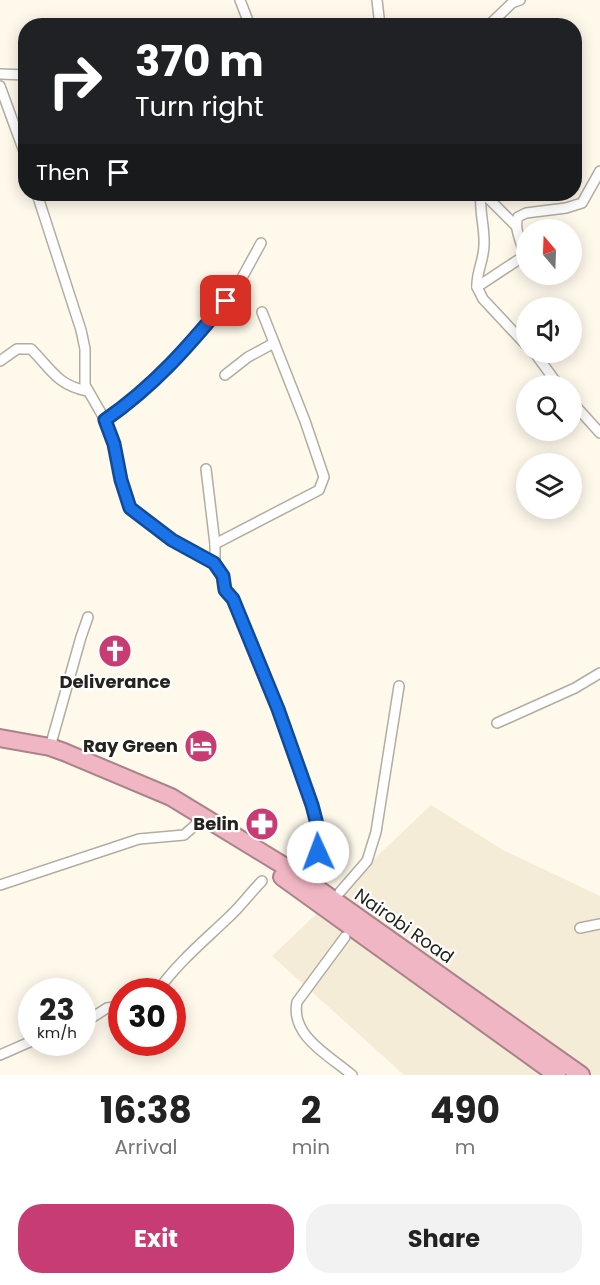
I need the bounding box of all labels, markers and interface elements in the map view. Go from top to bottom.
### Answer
text: 370 m [135,32,264,91]
icon: right [36,42,114,120]
text: Turn right [135,88,264,125]
icon: arrive [102,156,135,189]
text: Then [36,157,90,188]
north arrow [516,219,582,285]
map controls [516,219,582,519]
pin [200,275,251,326]
icon: arrive [209,284,242,317]
button: sound [516,297,582,363]
button: search [516,375,582,441]
button: layers [516,453,582,519]
church icon: Deliverance [97,633,133,669]
place label: Deliverance [59,669,171,694]
hotel icon: Ray Green [183,728,219,764]
place label: Ray Green [83,733,178,758]
pharmacy icon: Belin [244,806,280,842]
place label: Belin [193,811,239,836]
position arrow [286,820,350,884]
street label: Nairobi Road [350,882,459,969]
speed limit sign: 30 [108,978,186,1056]
text: 23 [39,988,75,1031]
text: km/h [37,1022,77,1043]
text: 16:38 [100,1085,192,1136]
text: 2 [301,1085,321,1136]
text: 490 [430,1085,500,1136]
text: Arrival [114,1133,177,1161]
text: min [292,1133,330,1161]
text: m [455,1133,475,1161]
button: Exit [18,1204,294,1273]
button: Share [306,1204,582,1273]

